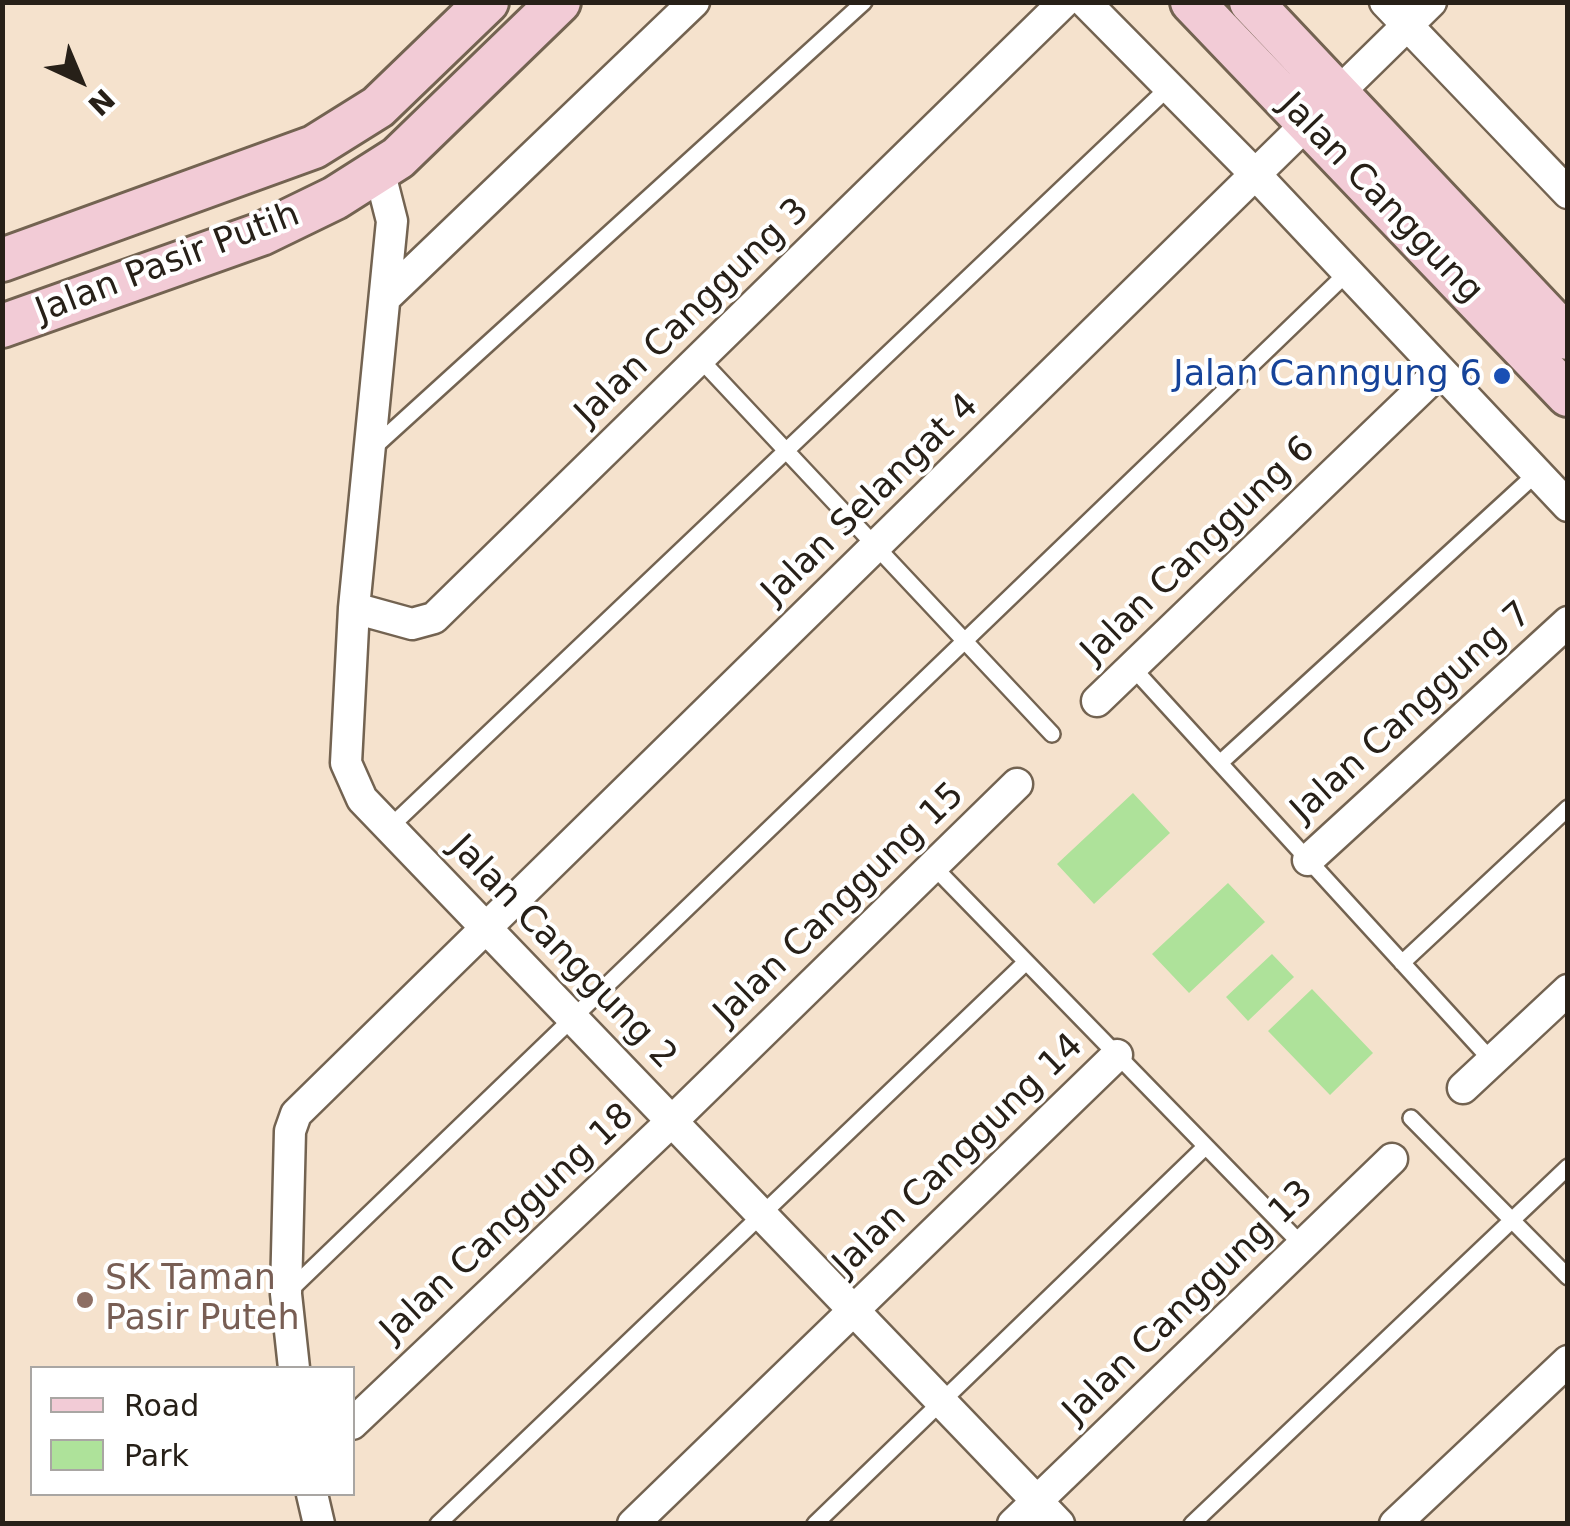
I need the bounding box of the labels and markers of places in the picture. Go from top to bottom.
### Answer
place label: Jalan Canngung 6 [1173,355,1482,397]
marker: Jalan Canngung 6 [1491,365,1513,387]
place label: SK Taman Pasir Puteh [105,1259,300,1341]
marker: SK Taman Pasir Puteh [74,1289,96,1311]

